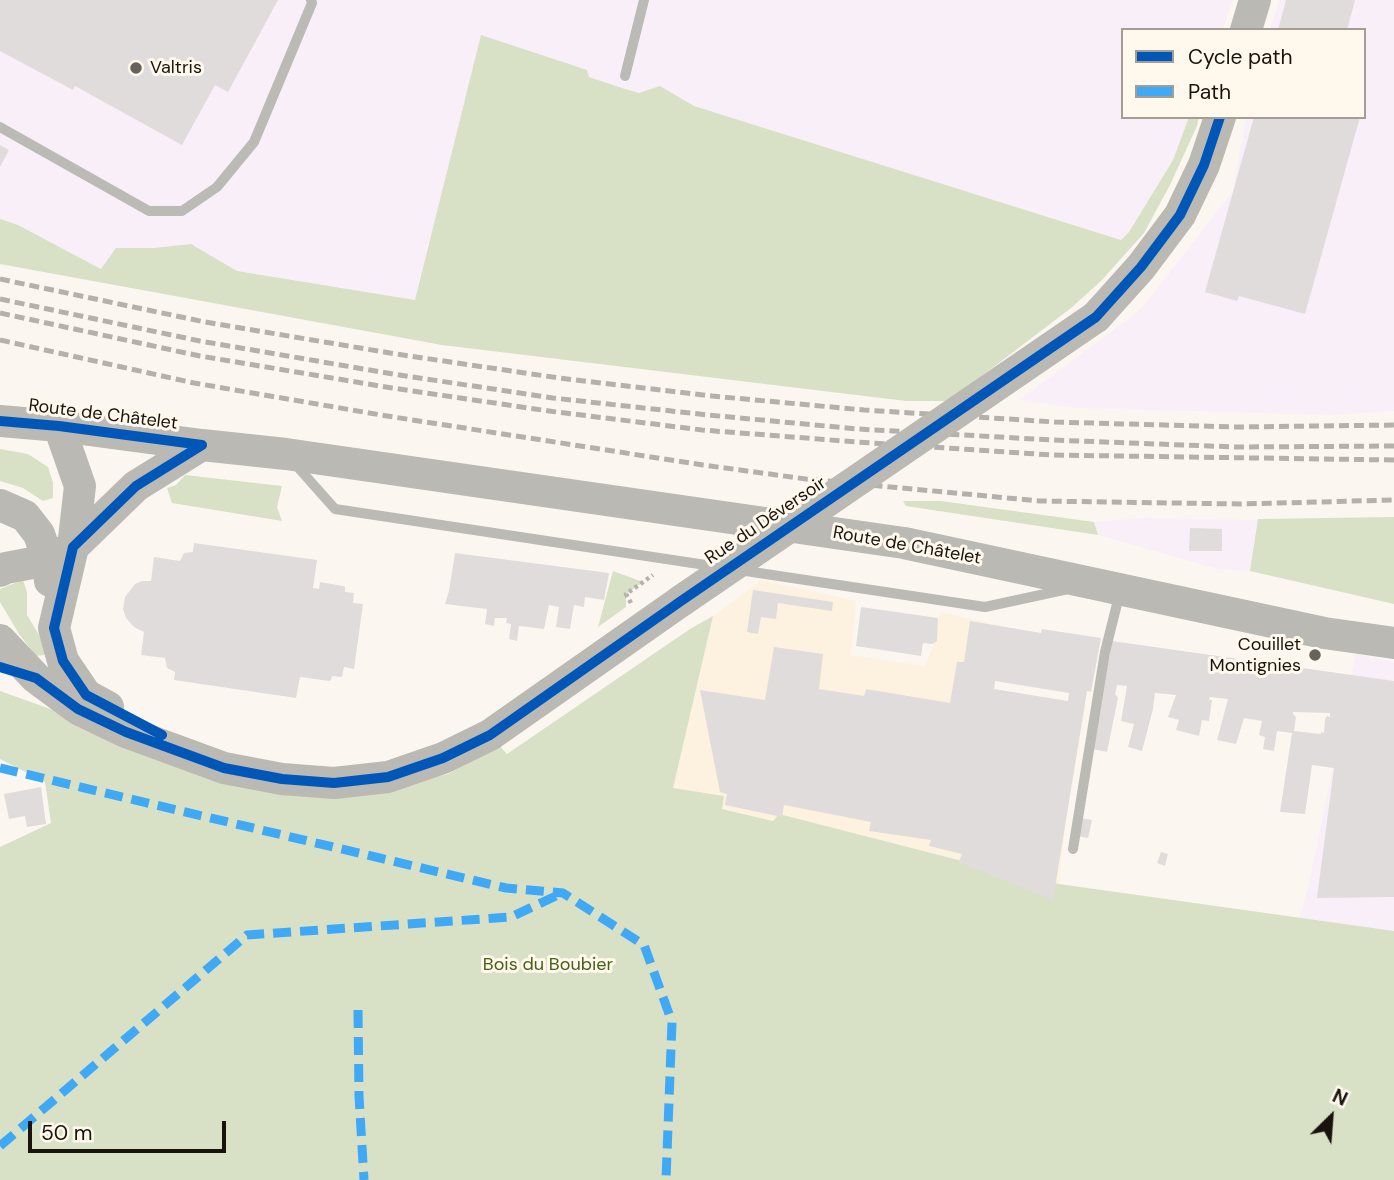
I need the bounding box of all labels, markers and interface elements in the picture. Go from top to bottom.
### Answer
legend [1121,28,1366,119]
text: Cycle path [1188,43,1293,71]
place label: Valtris [150,57,202,79]
marker: Valtris [128,60,144,76]
text: Path [1188,78,1231,106]
street label: Route de Châtelet [27,395,179,435]
street label: Rue du Déversoir [701,473,831,569]
street label: Route de Châtelet [831,522,983,570]
place label: Couillet Montignies [1210,634,1301,676]
marker: Couillet Montignies [1307,647,1323,663]
park label: Bois du Boubier [483,954,613,976]
north arrow [1296,1082,1366,1152]
text: N [1329,1083,1352,1112]
scale bar [32,1106,229,1150]
text: 50 m [41,1119,92,1147]

